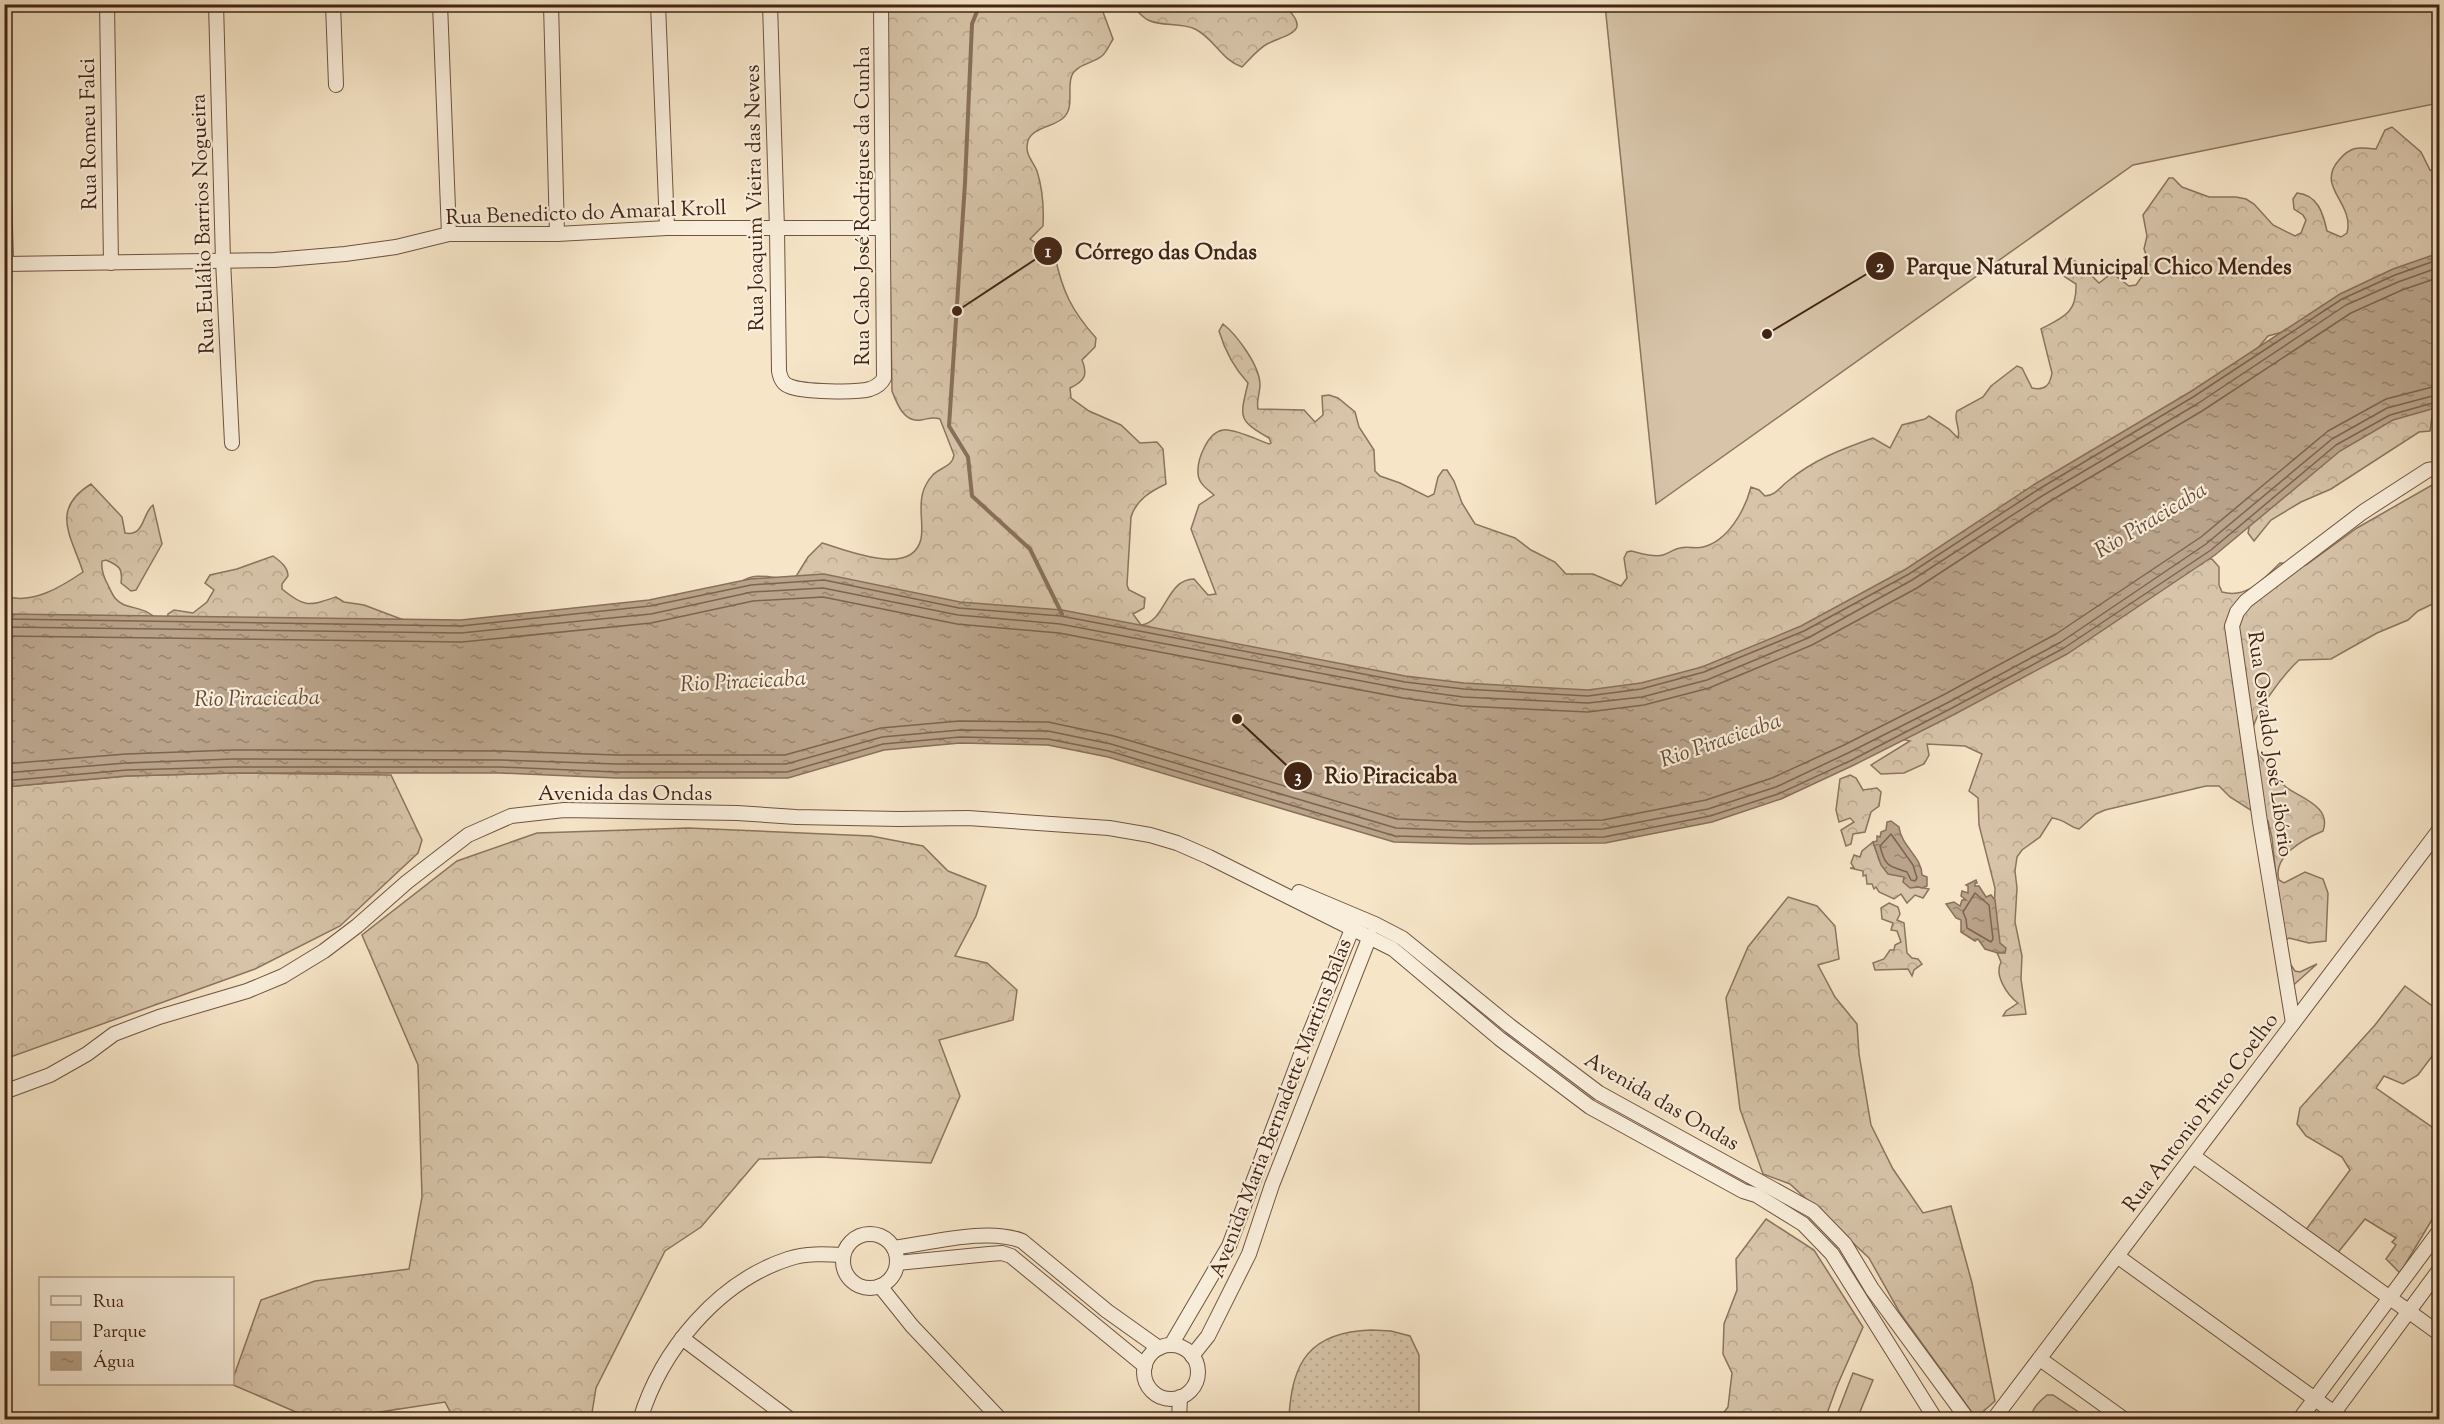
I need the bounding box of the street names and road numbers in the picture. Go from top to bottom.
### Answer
street label: Rua Cabo José Rodrigues da Cunha [849,46,879,366]
street label: Rua Romeu Falci [74,58,106,210]
street label: Rua Joaquim Vieira das Neves [739,64,773,332]
street label: Rua Eulálio Barrios Nogueira [184,93,224,355]
street label: Rua Benedicto do Amaral Kroll [445,194,727,234]
street label: Rua Osvaldo José Libório [2238,630,2300,859]
street label: Avenida das Ondas [538,780,712,810]
street label: Avenida Maria Bernadette Martins Balas [1203,935,1361,1283]
street label: Rua Antonio Pinto Coelho [2117,1007,2287,1219]
street label: Avenida das Ondas [1578,1046,1744,1159]

